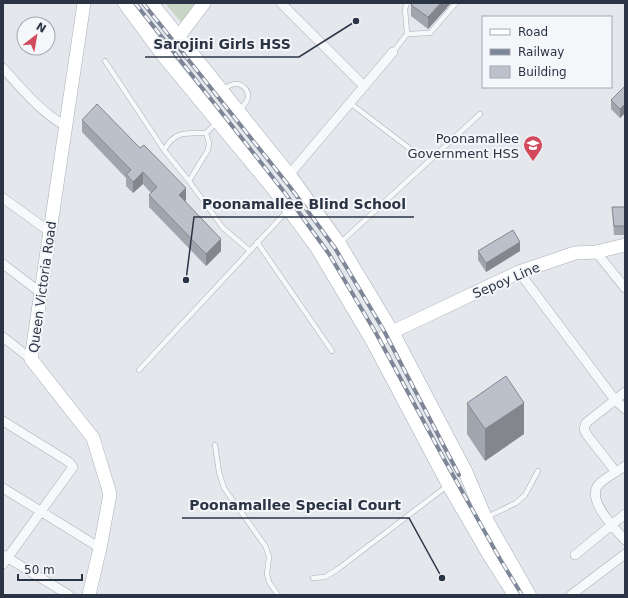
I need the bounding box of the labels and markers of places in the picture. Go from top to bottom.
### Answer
callout: Sarojini Girls HSS [145,31,299,57]
place label: Poonamallee Government HSS [408,131,519,161]
school or university icon: Poonamallee Government HSS [522,134,544,162]
callout: Poonamallee Blind School [194,191,414,217]
callout: Poonamallee Special Court [182,492,409,518]

